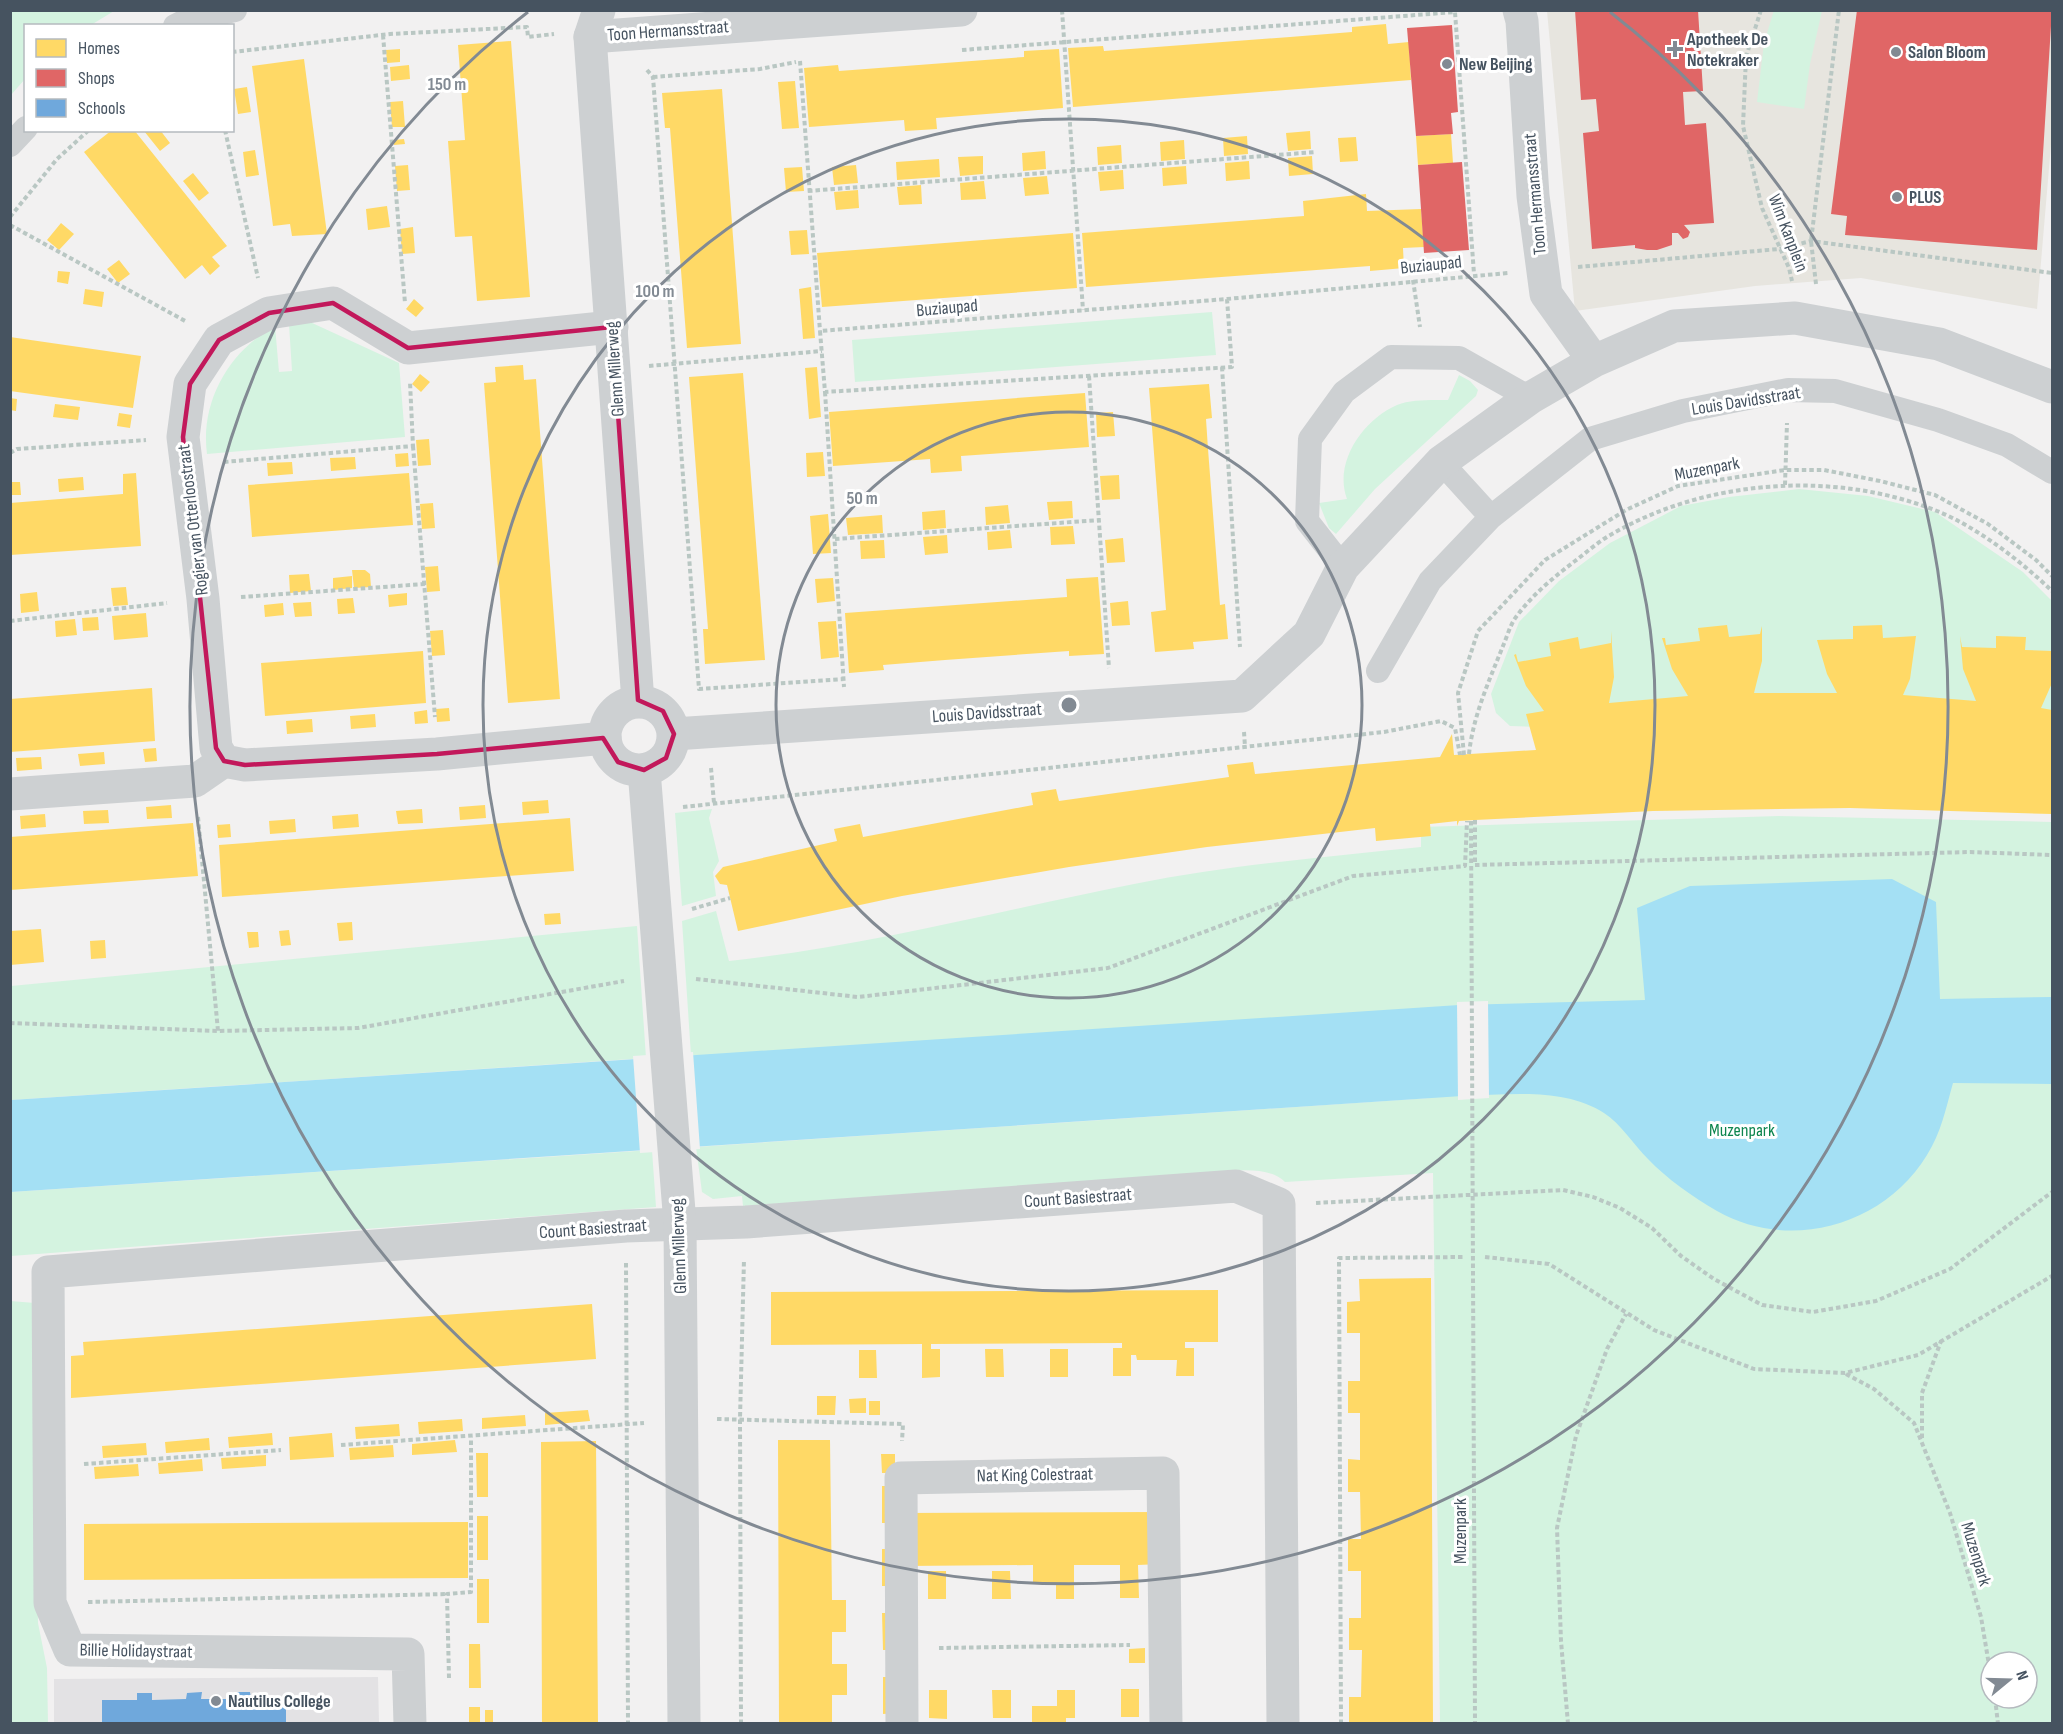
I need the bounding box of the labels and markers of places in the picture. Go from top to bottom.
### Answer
place label: Apotheek De Notekraker [1686,29,1768,71]
marker: Apotheek De Notekraker [1668,42,1682,56]
place label: Salon Bloom [1908,42,1986,63]
marker: Salon Bloom [1889,45,1903,59]
place label: New Beijing [1459,54,1533,75]
marker: New Beijing [1440,57,1454,71]
place label: PLUS [1909,187,1942,208]
marker: PLUS [1890,190,1904,204]
centre of rings [1059,695,1079,715]
place label: Nautilus College [228,1691,331,1712]
marker: Nautilus College [209,1694,223,1708]

